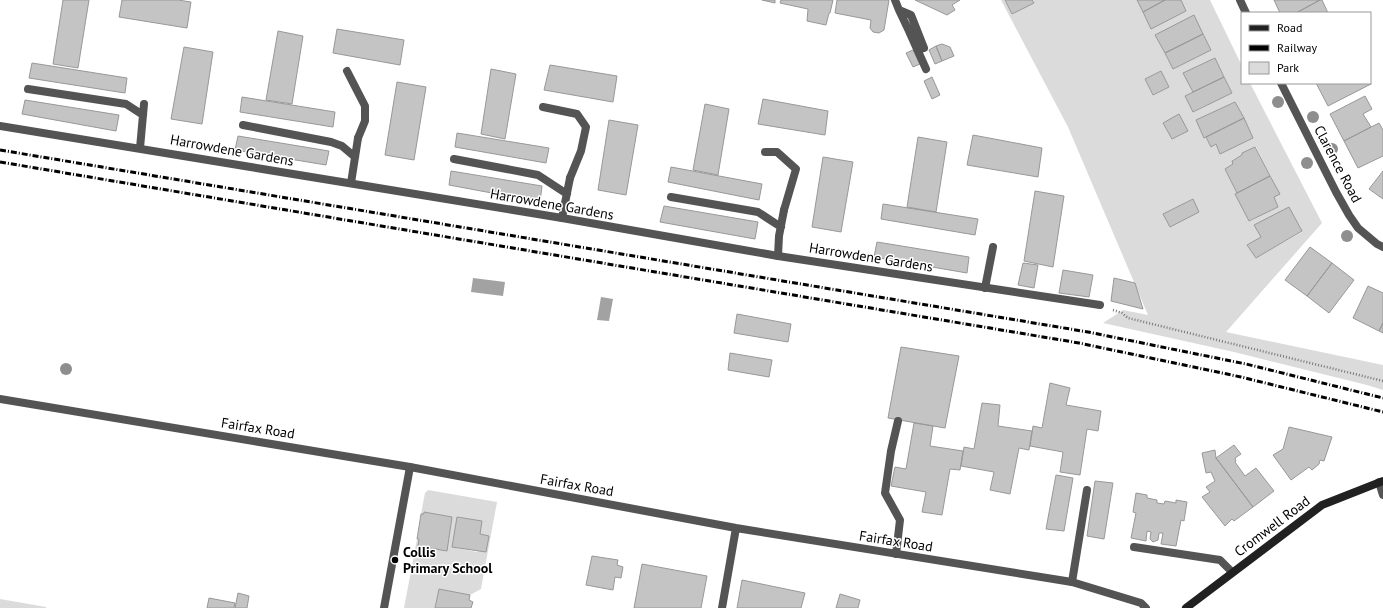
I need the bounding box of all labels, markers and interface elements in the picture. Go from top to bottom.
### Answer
legend [1241,12,1371,84]
text: Road [1277,20,1302,35]
text: Railway [1277,40,1317,55]
text: Park [1277,60,1299,75]
street label: Clarence Road [1310,122,1366,206]
street label: Harrowdene Gardens [169,130,295,170]
street label: Harrowdene Gardens [489,184,615,224]
street label: Harrowdene Gardens [808,238,934,276]
street label: Fairfax Road [220,413,296,443]
street label: Fairfax Road [539,470,615,500]
street label: Cromwell Road [1231,492,1313,560]
street label: Fairfax Road [858,526,934,556]
place label: Collis Primary School [403,543,493,577]
marker: Collis Primary School [390,555,400,565]

